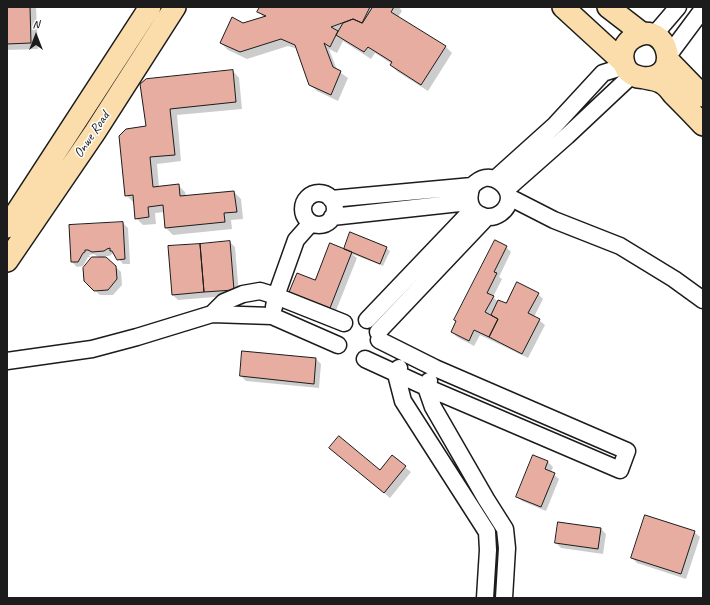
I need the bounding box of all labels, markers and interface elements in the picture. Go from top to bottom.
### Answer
north arrow [16,16,56,56]
text: N [33,17,39,31]
street label: Onwe Road [71,109,113,161]

